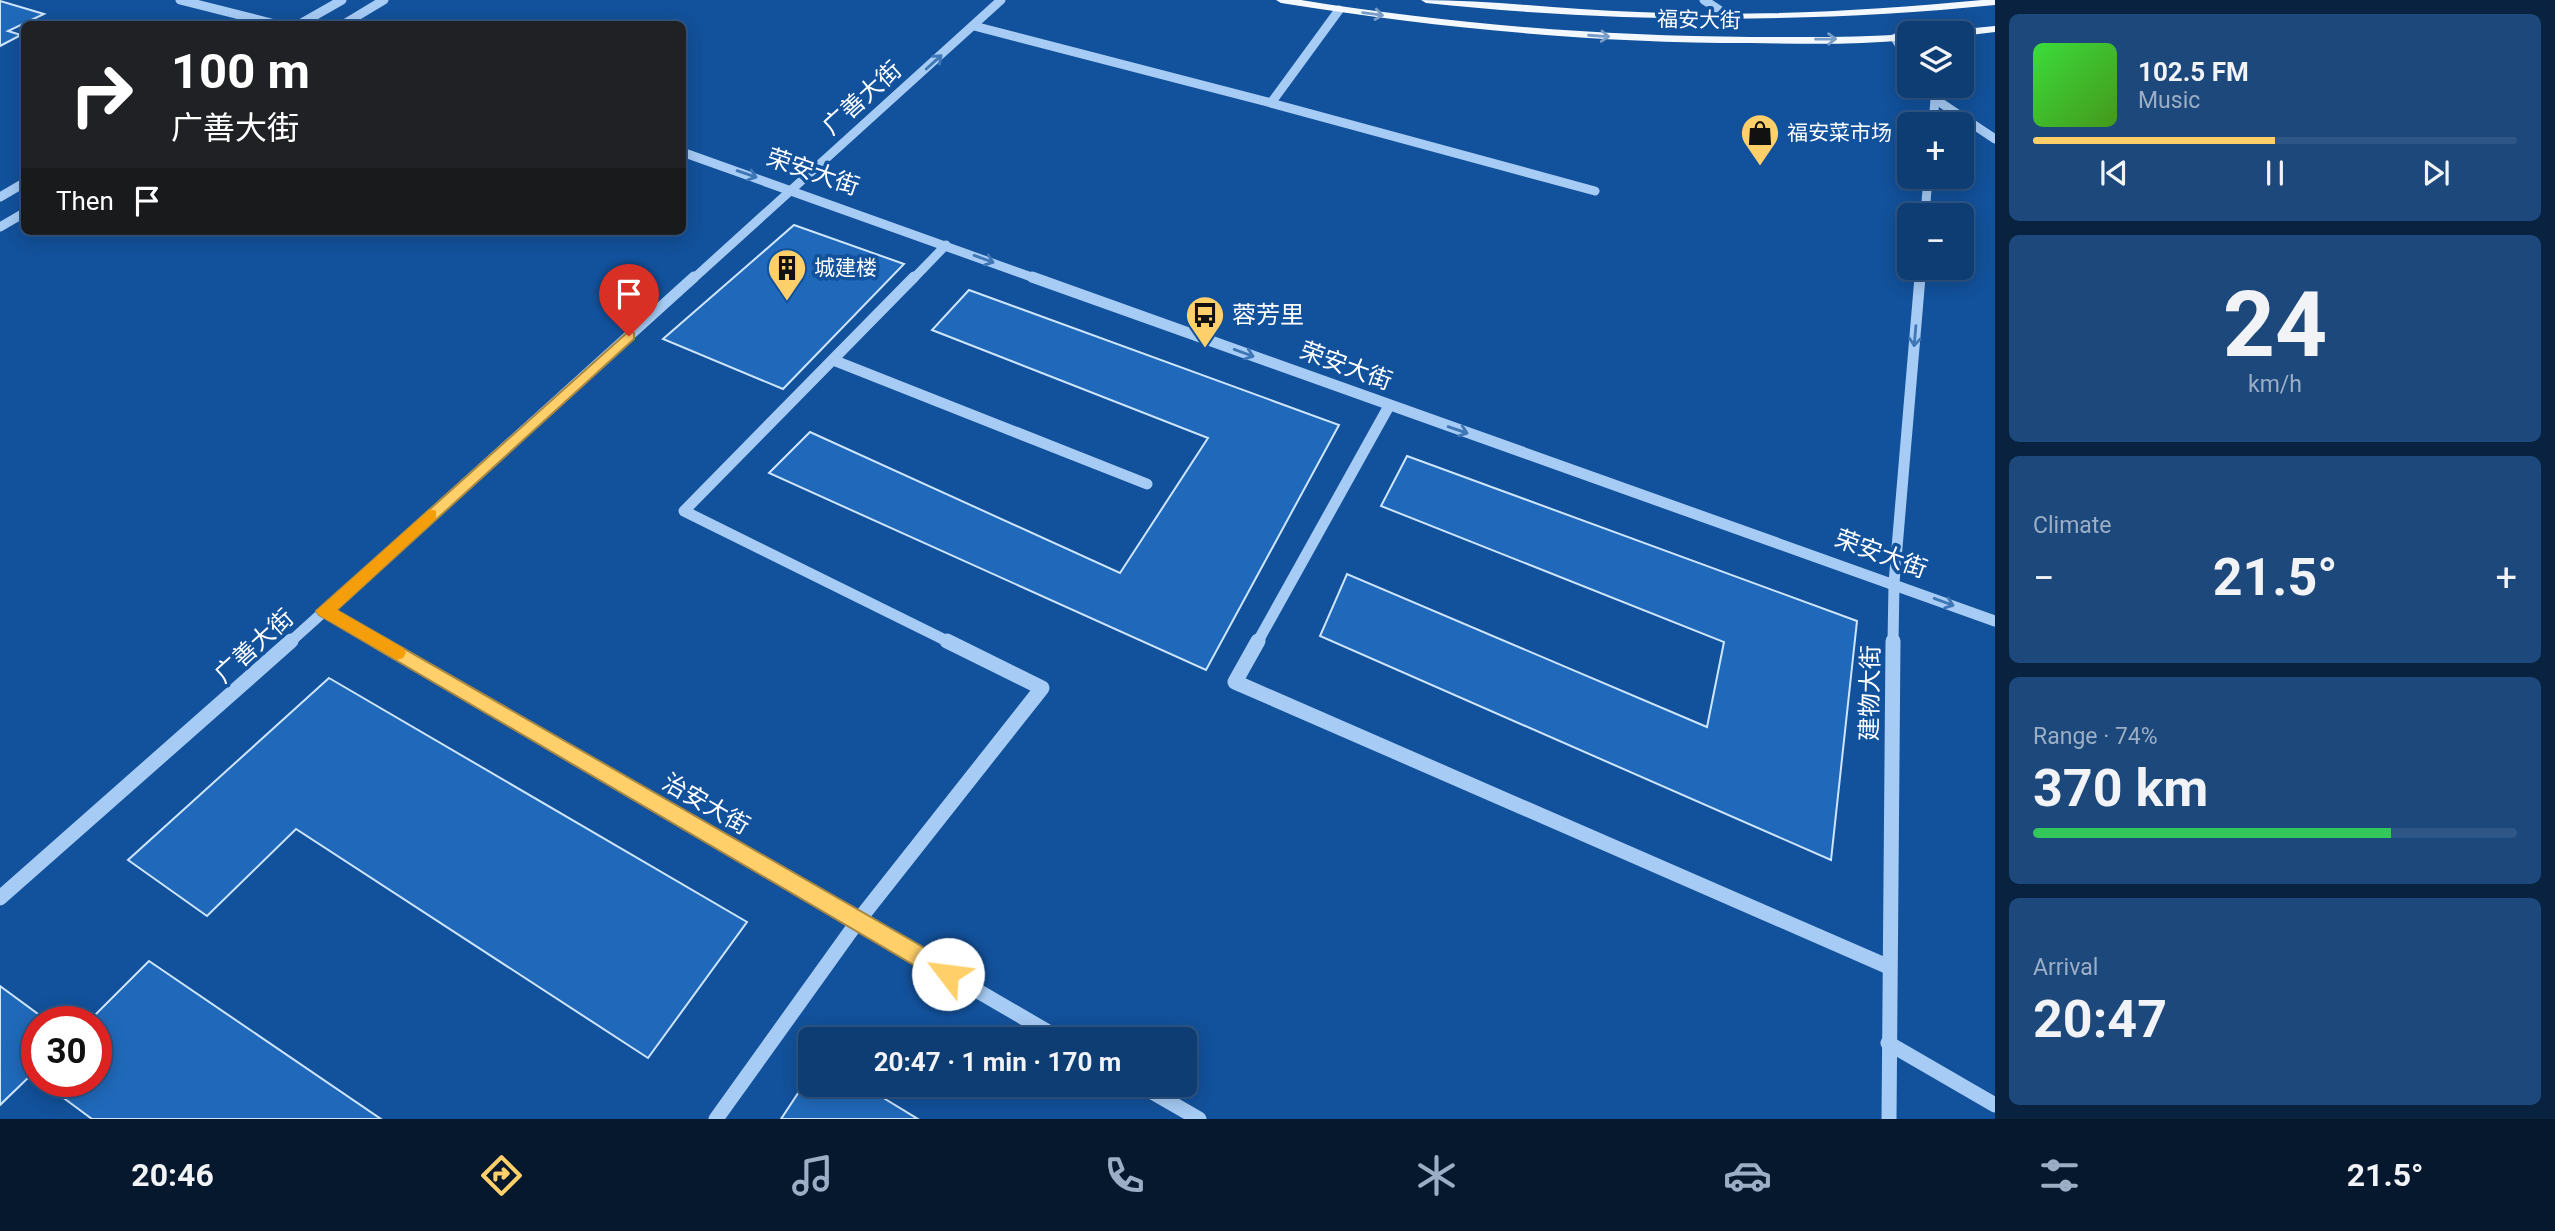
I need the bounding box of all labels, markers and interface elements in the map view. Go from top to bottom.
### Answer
street label: 福安大街 [1657,7,1741,33]
one-way arrow [1361,8,1383,21]
map controls [1897,21,1974,280]
button: layers [1897,21,1974,98]
one-way arrow [1587,30,1610,43]
one-way arrow [1815,32,1838,46]
text: 100 m [171,43,310,100]
icon: right [56,49,147,140]
one-way arrow [925,54,943,70]
street label: 广善大街 [817,55,907,141]
text: 102.5 FM [2138,57,2249,87]
text: Music [2138,87,2200,114]
text: 广善大街 [171,109,299,147]
shop icon: 福安菜市场 [1739,112,1781,167]
button: + [1897,112,1974,189]
place label: 福安菜市场 [1787,121,1892,145]
street label: 荣安大街 [763,143,863,201]
icon: previous [2095,154,2133,192]
icon: pause [2256,154,2294,192]
icon: next [2417,154,2455,192]
one-way arrow [736,168,758,181]
icon: arrive [128,182,166,220]
text: Then [56,186,114,216]
button: − [1897,203,1974,280]
building icon: 城建楼 [766,247,808,302]
one-way arrow [973,253,995,266]
place label: 城建楼 [814,256,877,280]
pin [599,264,659,336]
text: 24 [2223,272,2327,378]
icon: arrive [610,275,648,313]
bus stop icon: 蓉芳里 [1184,294,1226,349]
place label: 蓉芳里 [1232,301,1304,329]
one-way arrow [1908,324,1921,347]
street label: 荣安大街 [1296,336,1396,396]
one-way arrow [1233,348,1255,360]
text: km/h [2248,371,2302,398]
one-way arrow [1447,425,1469,437]
text: Climate [2033,512,2112,539]
street label: 荣安大街 [1831,524,1931,584]
text: 21.5° [2213,547,2338,608]
text: − [2033,556,2055,600]
text: + [2495,556,2517,600]
one-way arrow [1933,596,1955,609]
street label: 广善大街 [209,603,299,689]
street label: 建物大街 [1855,645,1885,741]
text: Range · 74% [2033,723,2158,750]
text: 370 km [2033,758,2208,819]
street label: 治安大街 [657,768,755,840]
position arrow [911,937,985,1011]
text: Arrival [2033,954,2098,981]
text: 20:47 [2033,989,2167,1050]
speed limit sign: 30 [21,1006,112,1097]
text: 20:47 · 1 min · 170 m [874,1047,1121,1077]
icon: directions [477,1151,526,1200]
icon: music [788,1151,837,1200]
icon: phone [1100,1151,1149,1200]
icon: climate [1412,1151,1461,1200]
icon: car [1723,1151,1772,1200]
icon: filters [2035,1151,2084,1200]
text: 20:46 [131,1156,214,1194]
text: 21.5° [2347,1156,2424,1194]

